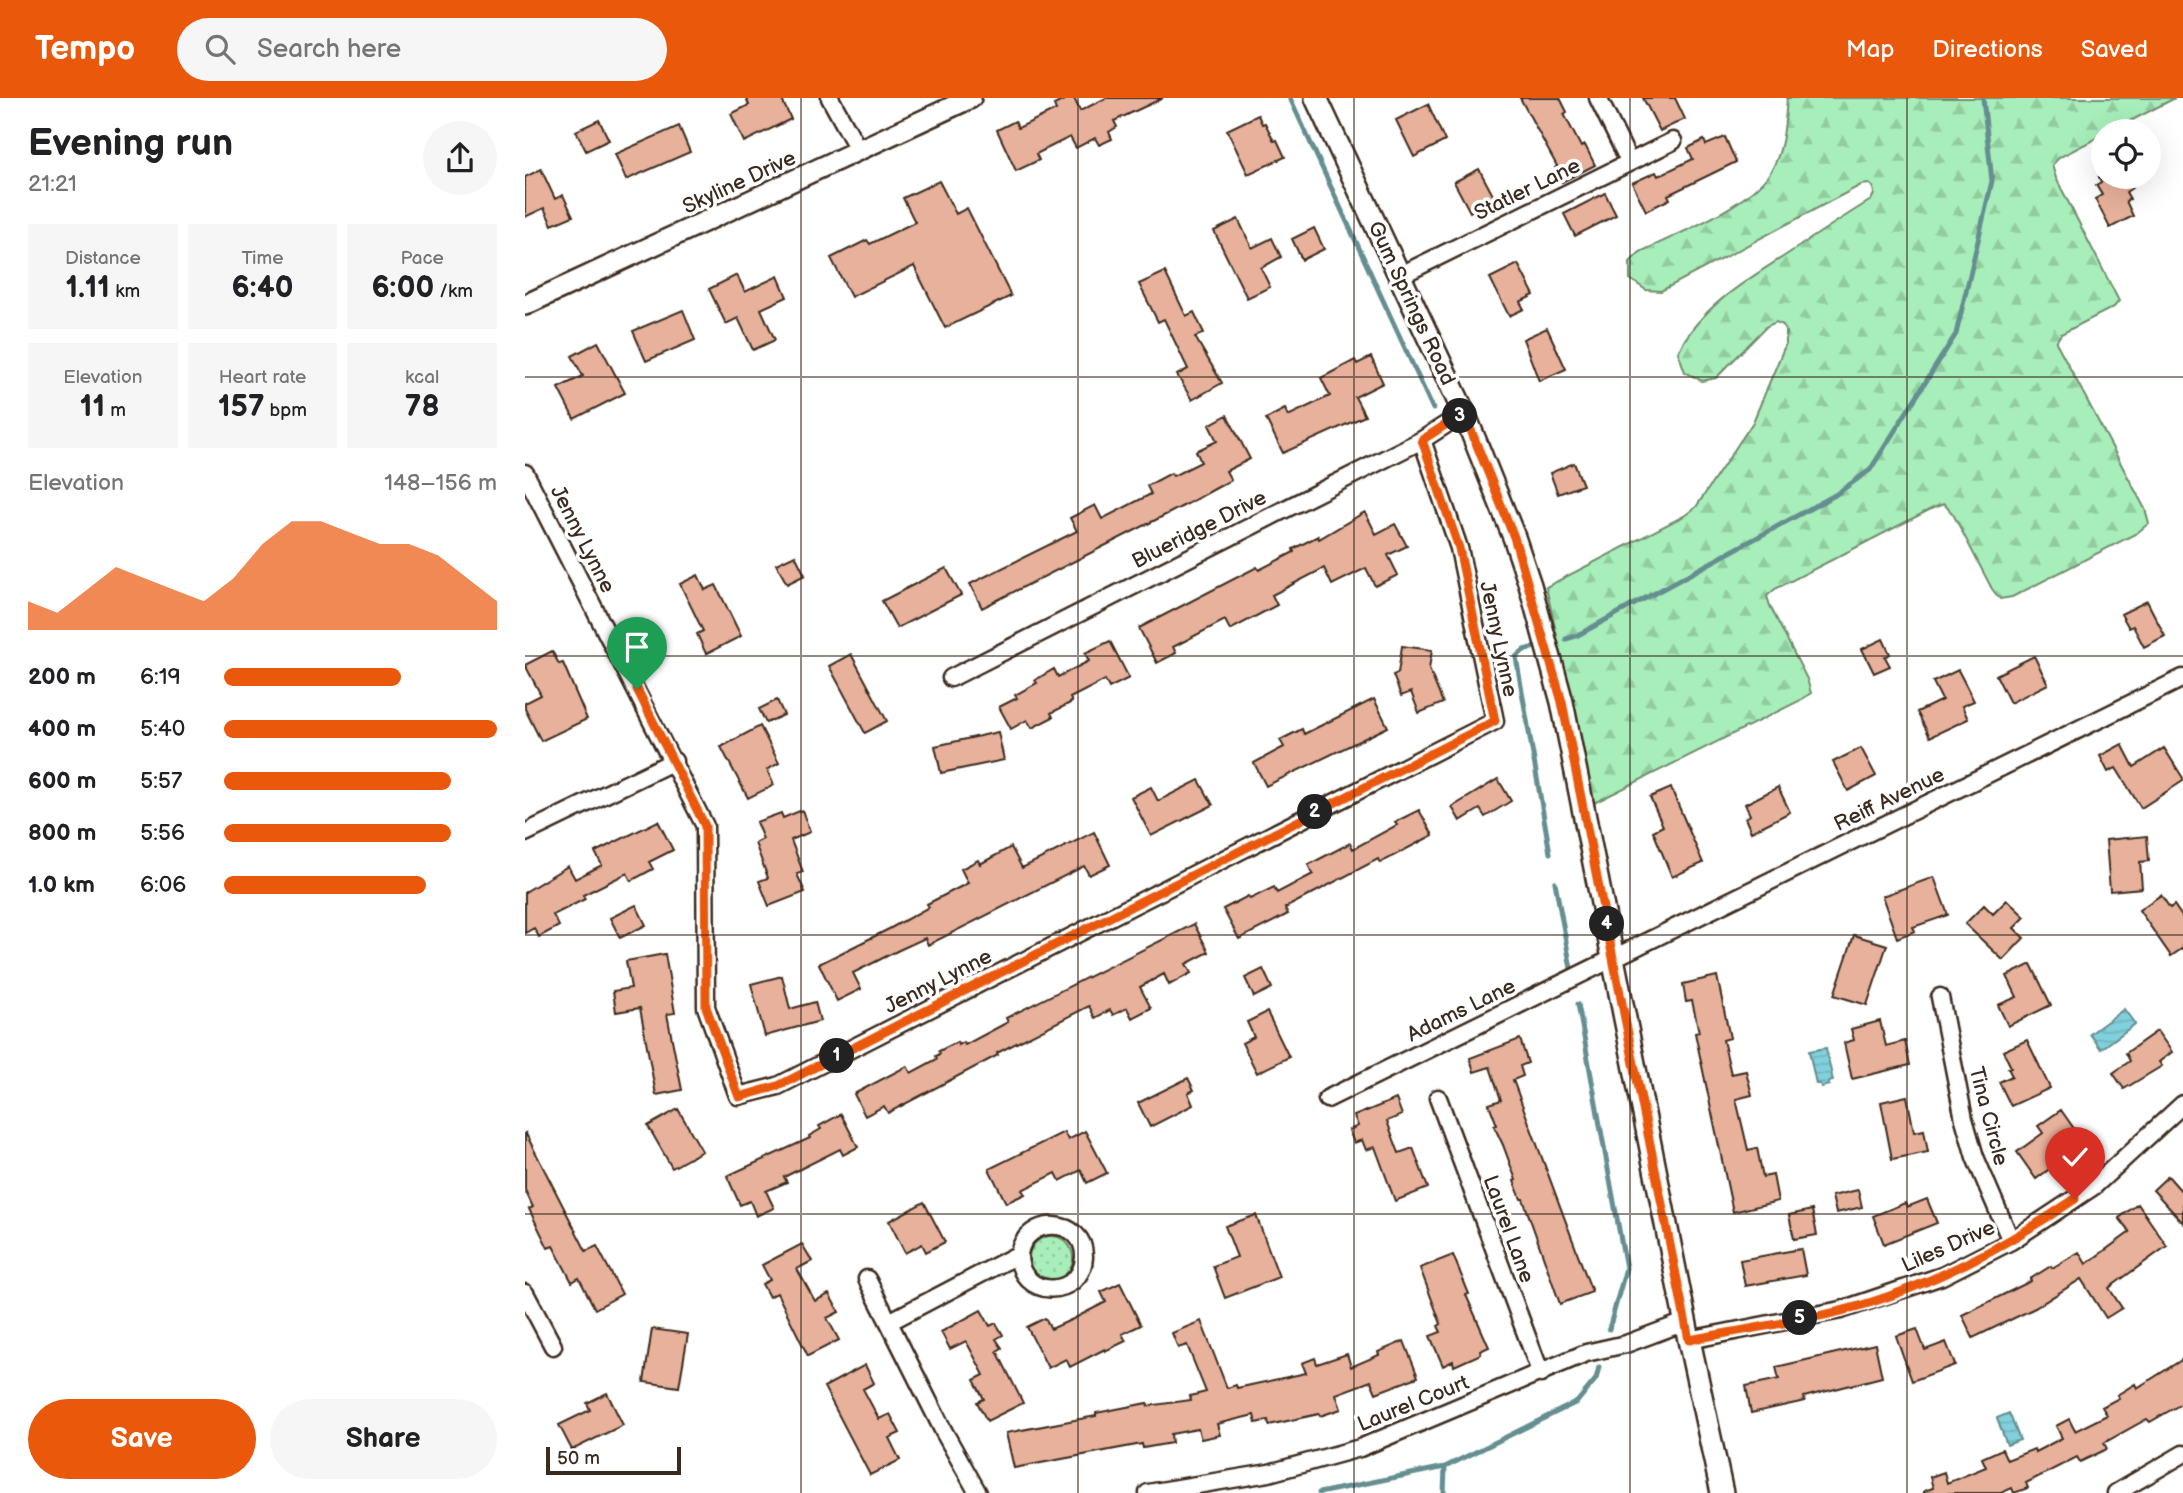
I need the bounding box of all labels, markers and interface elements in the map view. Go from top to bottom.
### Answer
search box [177,18,667,81]
text: Tempo [35,29,135,69]
icon: search [201,30,239,68]
text: Search here [257,34,401,65]
text: Map [1846,35,1894,64]
text: Directions [1932,35,2043,64]
text: Saved [2081,35,2148,64]
map controls [2091,119,2161,189]
button: locate [2091,119,2161,189]
text: Evening run [28,121,233,166]
button: share [423,121,497,195]
street label: Skyline Drive [679,145,800,220]
street label: Statler Lane [1470,153,1584,226]
text: 21:21 [28,170,77,198]
street label: Gum Springs Road [1363,217,1461,389]
text: Distance [65,247,141,270]
text: Time [241,247,284,270]
text: Pace [401,247,444,270]
text: 1.11 [66,270,110,306]
text: 6:40 [232,270,293,306]
text: 6:00 [371,270,434,306]
text: km [110,280,140,303]
text: /km [434,280,473,303]
text: Elevation [63,366,142,389]
text: Heart rate [219,366,306,389]
text: kcal [405,366,439,389]
text: 11 [80,389,105,425]
text: 157 [218,389,264,425]
text: 78 [405,389,439,425]
pin: 3 [1443,398,1478,434]
text: m [105,399,126,422]
text: bpm [264,399,307,422]
text: 3 [1454,404,1465,427]
text: Elevation [28,469,124,497]
text: 148–156 m [384,469,497,497]
street label: Jenny Lynne [545,481,620,597]
street label: Blueridge Drive [1128,485,1271,574]
street label: Jenny Lynne [1474,579,1523,699]
pin [607,617,667,689]
icon: arrive [618,628,656,666]
text: 200 m [28,663,96,691]
text: 6:19 [140,663,181,691]
text: 400 m [28,715,96,743]
text: 5:40 [140,715,185,743]
street label: Reiff Avenue [1830,762,1949,837]
text: 600 m [28,767,96,795]
text: 5:57 [140,767,182,795]
pin: 2 [1297,794,1333,830]
text: 2 [1309,800,1320,823]
text: 800 m [28,819,96,847]
text: 5:56 [140,819,185,847]
text: 1.0 km [28,871,95,899]
text: 6:06 [140,871,186,899]
pin: 4 [1589,906,1625,942]
text: 4 [1601,912,1612,935]
street label: Jenny Lynne [880,944,996,1019]
street label: Adams Lane [1403,973,1519,1047]
pin: 1 [819,1038,855,1074]
text: 1 [833,1044,841,1067]
street label: Tina Circle [1963,1064,2014,1168]
pin [2045,1127,2105,1199]
icon: check [2056,1138,2094,1176]
street label: Laurel Lane [1478,1172,1540,1286]
street label: Liles Drive [1898,1215,1999,1278]
pin: 5 [1783,1300,1817,1336]
text: 5 [1794,1306,1805,1329]
street label: Laurel Court [1354,1370,1473,1437]
button: Save [28,1399,256,1479]
button: Share [270,1399,497,1479]
scale bar [546,1444,681,1476]
text: 50 m [557,1447,600,1470]

